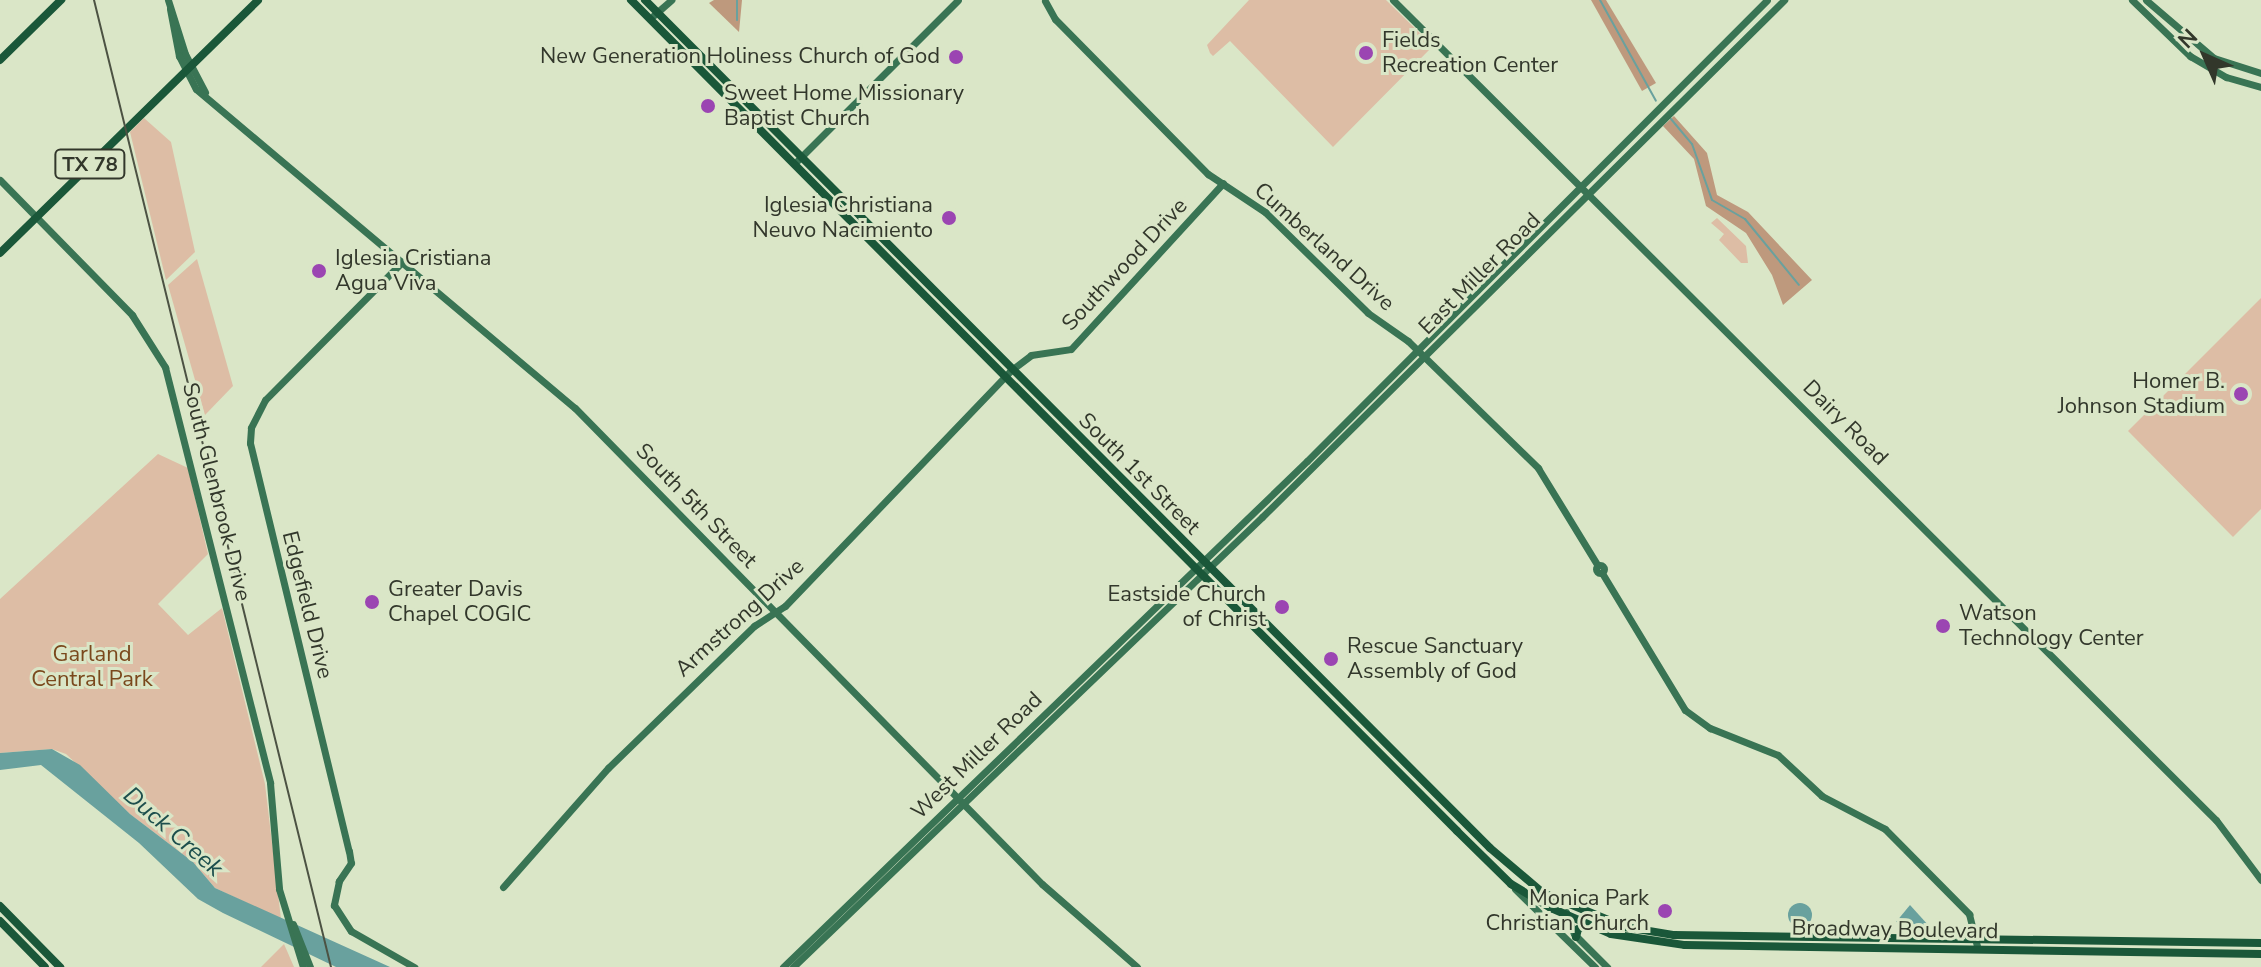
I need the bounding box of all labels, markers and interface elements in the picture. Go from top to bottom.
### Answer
north arrow [2165,16,2245,96]
text: N [2172,23,2204,55]
place label: Fields Recreation Center [1382,27,1558,78]
place label: New Generation Holiness Church of God [540,44,940,70]
marker: Fields Recreation Center [1357,44,1375,62]
marker: New Generation Holiness Church of God [947,48,965,66]
place label: Sweet Home Missionary Baptist Church [724,80,964,132]
marker: Sweet Home Missionary Baptist Church [699,97,717,115]
road number: TX 78 [54,148,126,180]
street label: Cumberland Drive [1248,177,1400,317]
place label: Iglesia Christiana Neuvo Nacimiento [752,192,933,244]
street label: Southwood Drive [1057,193,1193,337]
street label: East Miller Road [1414,208,1546,340]
marker: Iglesia Christiana Neuvo Nacimiento [940,209,958,227]
place label: Iglesia Cristiana Agua Viva [335,245,492,296]
marker: Iglesia Cristiana Agua Viva [310,262,328,280]
place label: Homer B. Johnson Stadium [2058,368,2225,420]
street label: Dairy Road [1797,375,1893,471]
street label: South Glenbrook Drive [176,380,256,604]
marker: Homer B. Johnson Stadium [2232,385,2250,403]
street label: South 1st Street [1073,408,1205,540]
street label: South 5th Street [630,438,762,574]
street label: Edgefield Drive [276,528,338,682]
street label: Armstrong Drive [670,553,810,683]
place label: Greater Davis Chapel COGIC [388,576,531,628]
place label: Eastside Church of Christ [1108,581,1266,632]
marker: Greater Davis Chapel COGIC [363,593,381,611]
marker: Eastside Church of Christ [1273,598,1291,616]
place label: Watson Technology Center [1959,600,2144,652]
marker: Watson Technology Center [1934,617,1952,635]
place label: Rescue Sanctuary Assembly of God [1347,633,1523,684]
park label: Garland Central Park [31,641,153,692]
marker: Rescue Sanctuary Assembly of God [1322,650,1340,668]
street label: West Miller Road [906,687,1048,825]
water label: Duck Creek [117,781,229,883]
place label: Monica Park Christian Church [1486,885,1649,936]
marker: Monica Park Christian Church [1656,902,1674,920]
street label: Broadway Boulevard [1791,915,1999,945]

